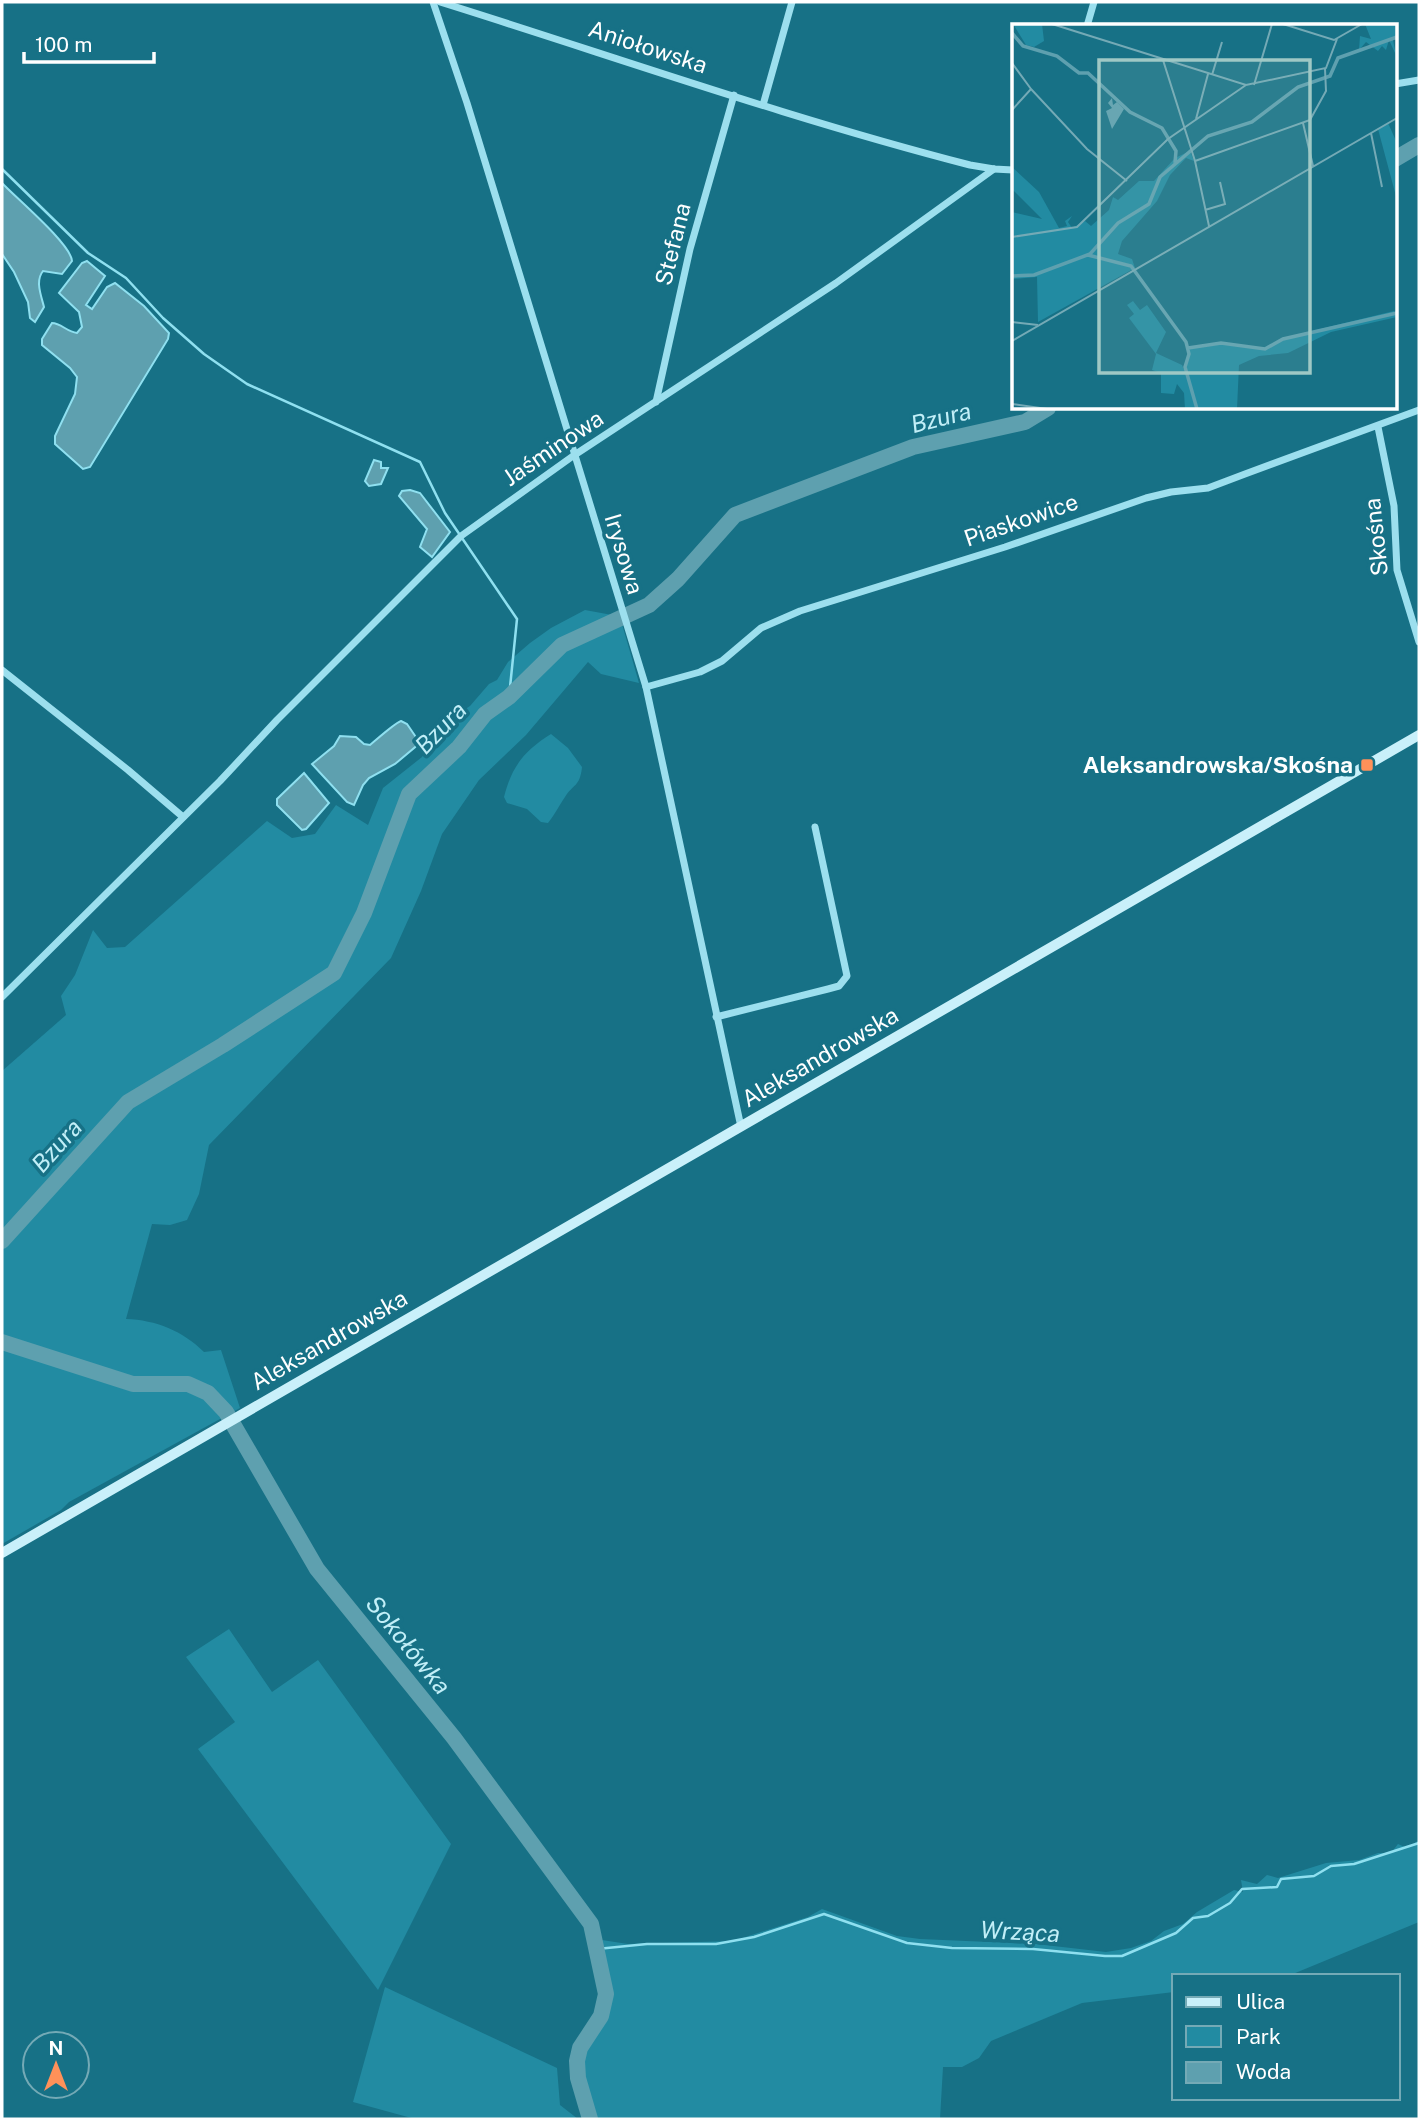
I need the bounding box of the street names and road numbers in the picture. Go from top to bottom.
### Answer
street label: Aniołowska [585,15,711,78]
street label: Stefana [649,200,696,288]
street label: Jaśminowa [497,404,608,491]
street label: Piaskowice [960,487,1081,552]
street label: Skośna [1358,497,1393,577]
street label: Irysowa [599,510,649,597]
street label: Aleksandrowska [737,1001,903,1112]
street label: Aleksandrowska [246,1284,412,1395]

